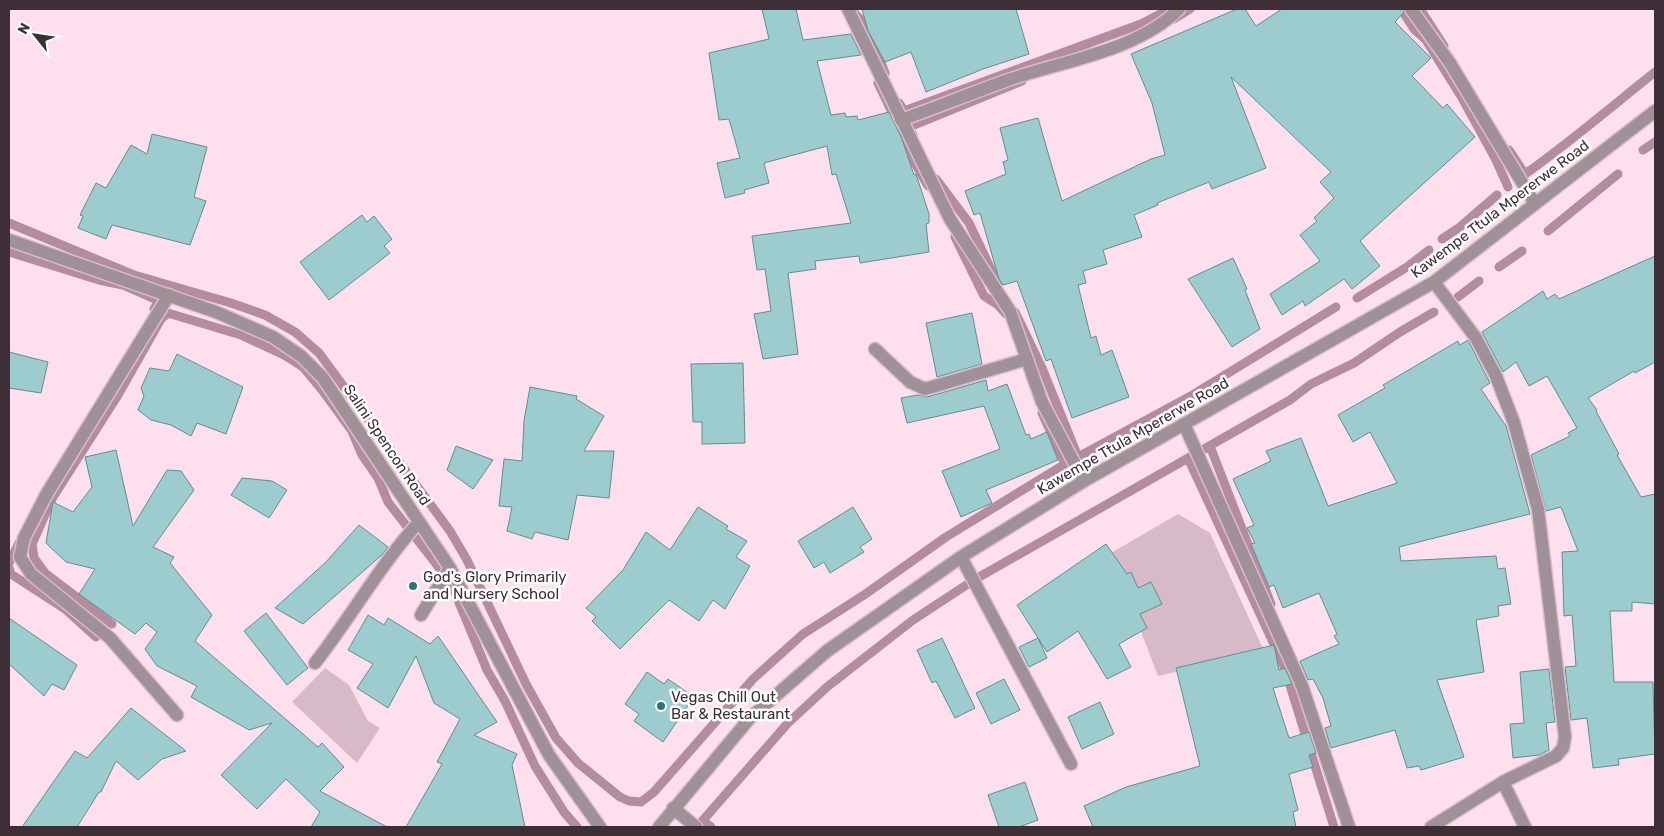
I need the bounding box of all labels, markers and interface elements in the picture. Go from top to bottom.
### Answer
north arrow [10,10,60,60]
text: N [14,20,34,37]
street label: Kawempe Ttula Mpererwe Road [1407,136,1593,282]
street label: Kawempe Ttula Mpererwe Road [1034,374,1232,498]
street label: Salini Spencon Road [340,381,434,509]
place label: God's Glory Primarily and Nursery School [423,568,567,603]
marker: God's Glory Primarily and Nursery School [407,580,419,592]
place label: Vegas Chill Out Bar & Restaurant [671,688,790,723]
marker: Vegas Chill Out Bar & Restaurant [655,700,667,712]

